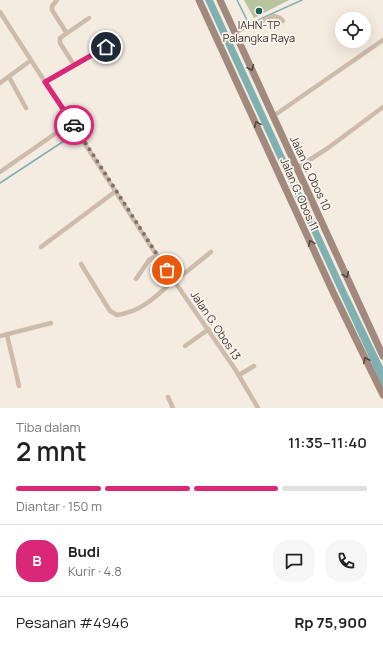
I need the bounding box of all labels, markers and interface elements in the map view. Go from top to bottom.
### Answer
marker: IAHN-TP Palangka Raya [254,6,264,16]
map controls [335,12,371,48]
button: locate [335,12,371,48]
place label: IAHN-TP Palangka Raya [223,17,295,45]
pin [89,30,123,64]
icon: home [95,36,117,58]
one-way arrow [246,64,254,71]
courier [54,105,94,145]
icon: car [63,114,85,136]
one-way arrow [254,121,262,129]
street label: Jalan G. Obos 10 [287,133,335,213]
street label: Jalan G. Obos 11 [277,155,323,233]
one-way arrow [307,239,315,246]
pin [150,253,184,287]
icon: bag [156,259,178,281]
one-way arrow [341,270,349,278]
street label: Jalan G. Obos 13 [187,288,245,362]
one-way arrow [363,357,371,365]
text: Tiba dalam [16,418,81,436]
text: 11:35–11:40 [288,432,367,453]
text: 2 mnt [16,433,86,469]
text: Diantar · 150 m [16,497,102,515]
button: chat [273,540,315,582]
button: phone [325,540,367,582]
text: Budi [68,541,100,562]
text: B [32,550,42,571]
text: Kurir · 4.8 [68,562,122,580]
text: Pesanan #4946 [16,612,129,633]
text: Rp 75,900 [294,612,367,633]

